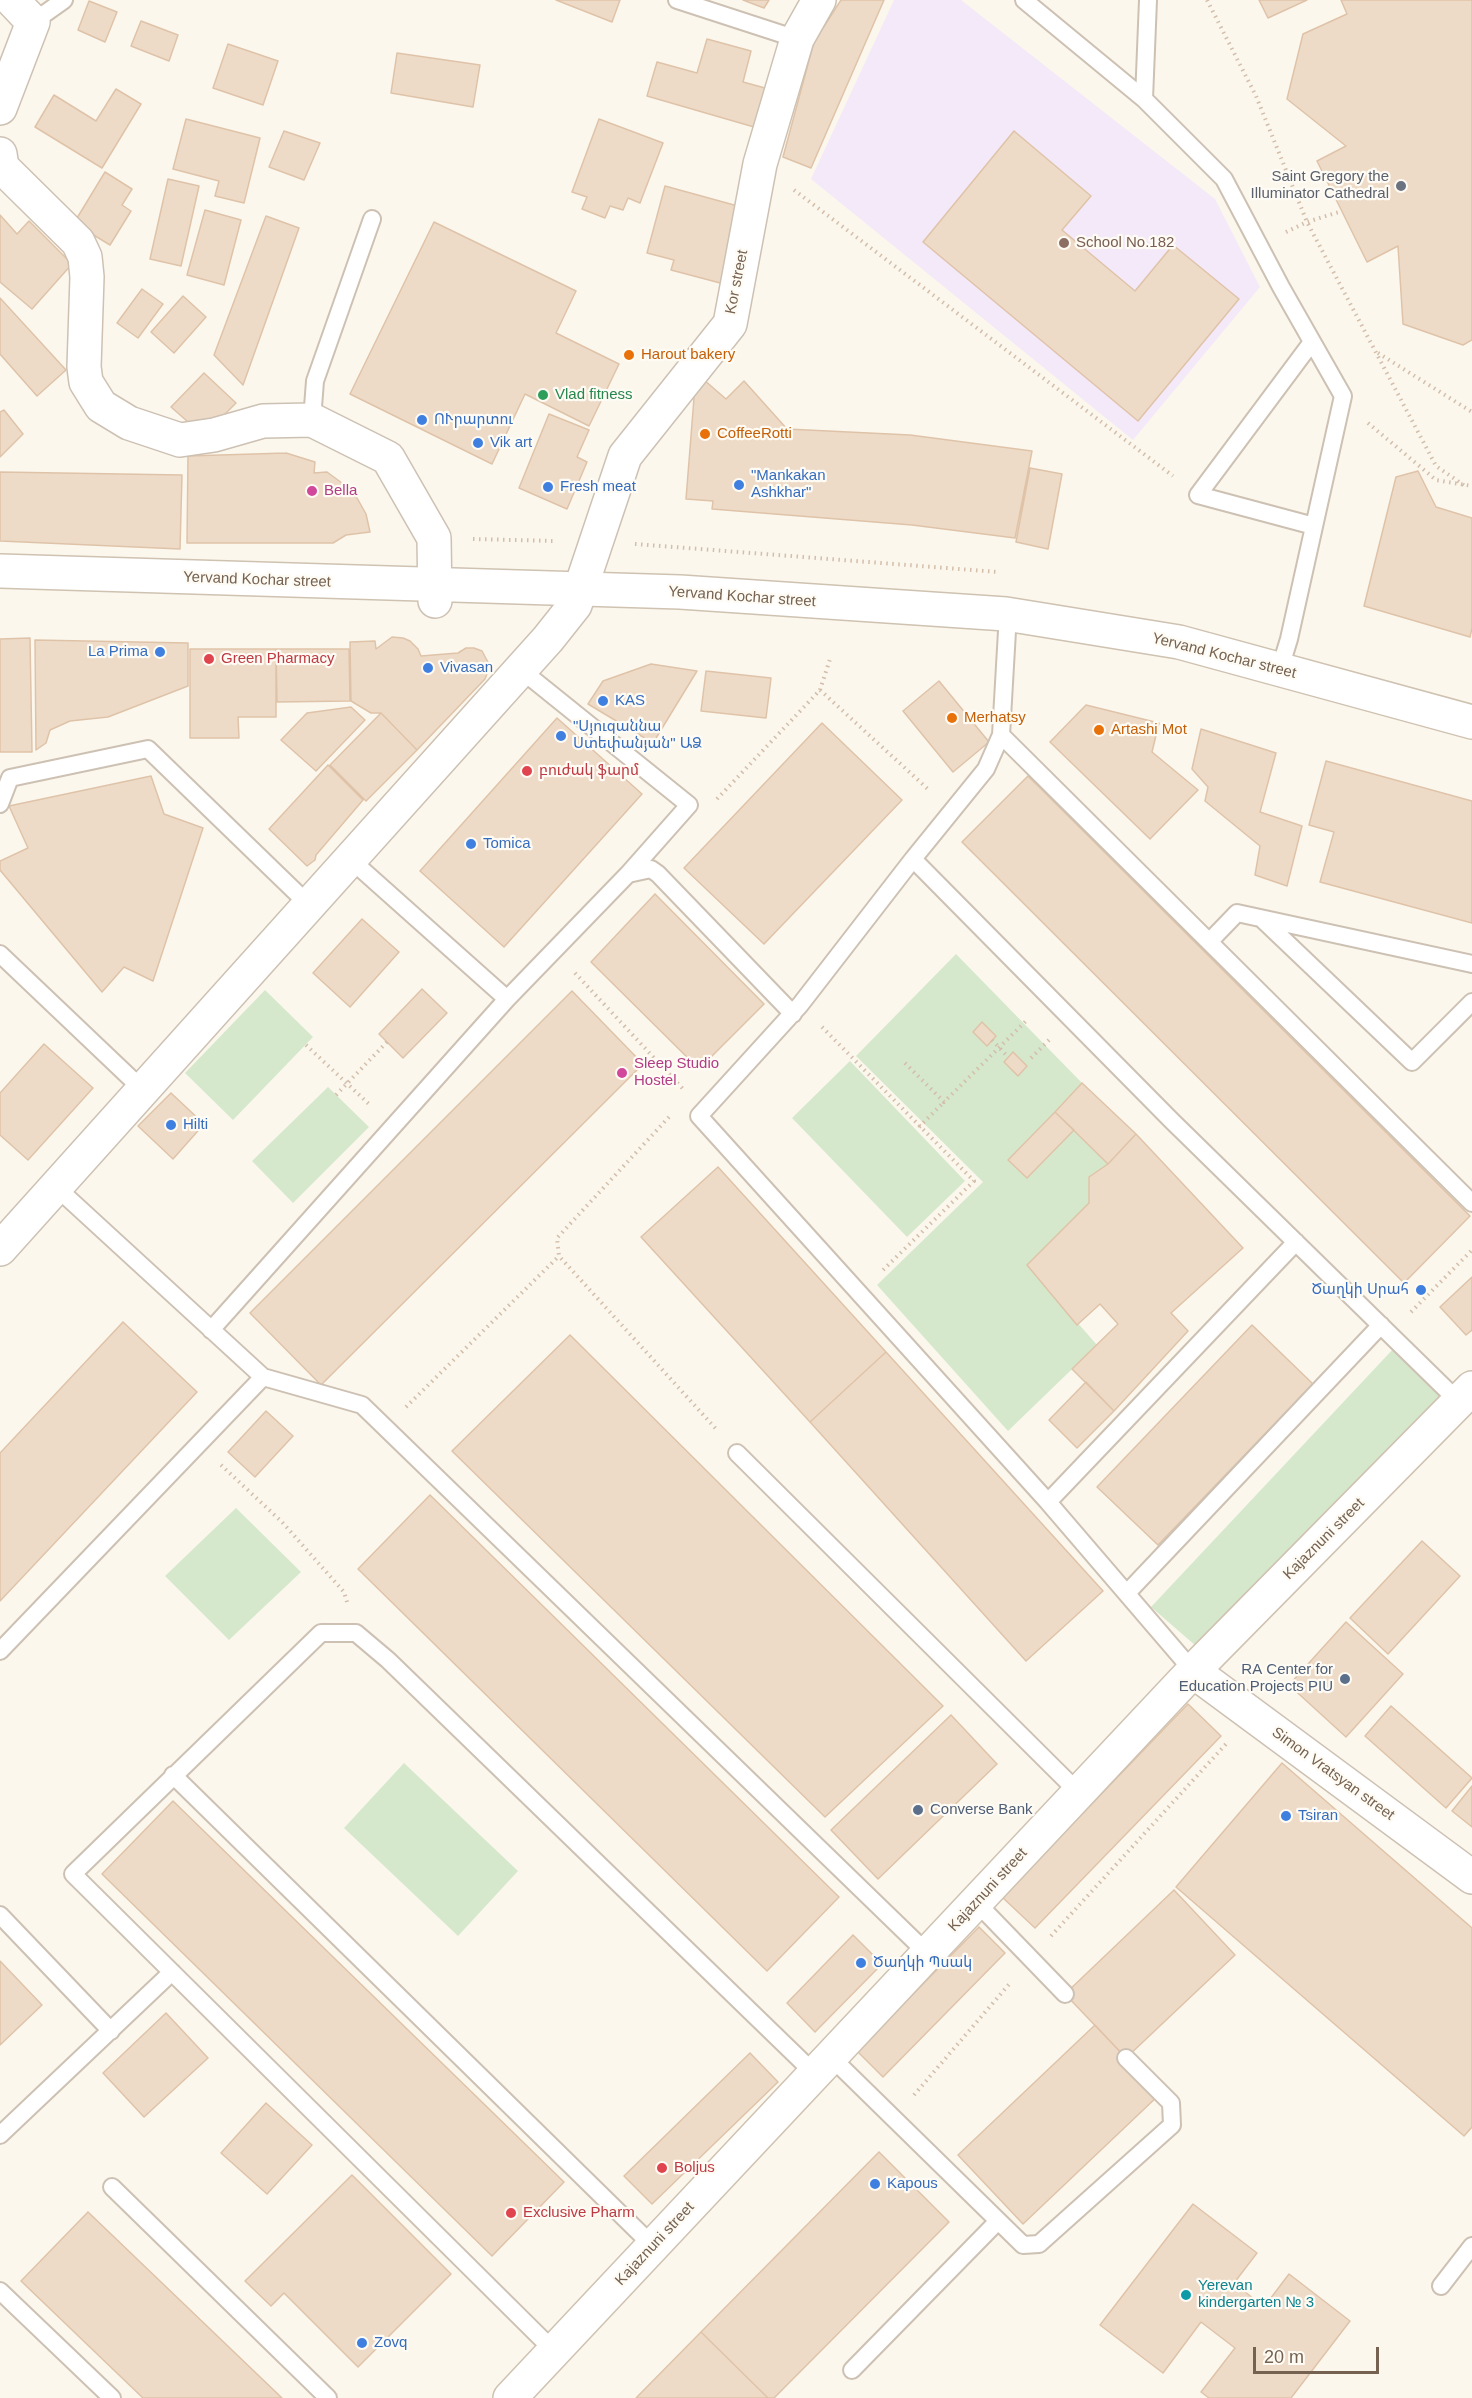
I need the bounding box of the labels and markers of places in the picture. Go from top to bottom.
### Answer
place label: Saint Gregory the Illuminator Cathedral [1251,168,1389,203]
marker: Saint Gregory the Illuminator Cathedral [1394,179,1408,193]
place label: School No.182 [1076,234,1174,252]
marker: School No.182 [1057,236,1071,250]
place label: Harout bakery [641,346,735,364]
marker: Harout bakery [622,348,636,362]
place label: Vlad fitness [555,386,633,404]
marker: Vlad fitness [536,388,550,402]
place label: ՈՒրարտու [434,411,513,429]
marker: ՈՒրարտու [415,413,429,427]
place label: CoffeeRotti [717,425,792,443]
marker: CoffeeRotti [698,427,712,441]
place label: Vik art [490,434,532,452]
marker: Vik art [471,436,485,450]
place label: "Mankakan Ashkhar" [751,467,826,502]
place label: Fresh meat [560,478,636,496]
marker: "Mankakan Ashkhar" [732,478,746,492]
marker: Fresh meat [541,480,555,494]
place label: Bella [324,482,357,500]
marker: Bella [305,484,319,498]
place label: La Prima [88,643,148,661]
marker: La Prima [153,645,167,659]
place label: Green Pharmacy [221,650,334,668]
marker: Green Pharmacy [202,652,216,666]
place label: Vivasan [440,659,493,677]
marker: Vivasan [421,661,435,675]
place label: KAS [615,692,645,710]
marker: KAS [596,694,610,708]
place label: Merhatsy [964,709,1026,727]
marker: Merhatsy [945,711,959,725]
place label: "Սյուզաննա Ստեփանյան" ԱՁ [573,718,702,753]
place label: Artashi Mot [1111,721,1187,739]
marker: Artashi Mot [1092,723,1106,737]
marker: "Սյուզաննա Ստեփանյան" ԱՁ [554,729,568,743]
place label: բուժակ ֆարմ [539,762,639,780]
marker: բուժակ ֆարմ [520,764,534,778]
place label: Tomica [483,835,531,853]
marker: Tomica [464,837,478,851]
place label: Sleep Studio Hostel [634,1055,719,1090]
marker: Sleep Studio Hostel [615,1066,629,1080]
place label: Hilti [183,1116,208,1134]
marker: Hilti [164,1118,178,1132]
place label: Ծաղկի Սրահ [1311,1281,1409,1299]
marker: Ծաղկի Սրահ [1414,1283,1428,1297]
place label: RA Center for Education Projects PIU [1179,1661,1333,1696]
marker: RA Center for Education Projects PIU [1338,1672,1352,1686]
place label: Converse Bank [930,1801,1033,1819]
marker: Converse Bank [911,1803,925,1817]
place label: Tsiran [1298,1807,1338,1825]
marker: Tsiran [1279,1809,1293,1823]
place label: Ծաղկի Պսակ [873,1954,972,1972]
marker: Ծաղկի Պսակ [854,1956,868,1970]
place label: Boljus [674,2159,715,2177]
marker: Boljus [655,2161,669,2175]
place label: Kapous [887,2175,938,2193]
marker: Kapous [868,2177,882,2191]
place label: Exclusive Pharm [523,2204,635,2222]
marker: Exclusive Pharm [504,2206,518,2220]
place label: Yerevan kindergarten № 3 [1198,2277,1314,2312]
marker: Yerevan kindergarten № 3 [1179,2288,1193,2302]
place label: Zovq [374,2334,407,2352]
marker: Zovq [355,2336,369,2350]

